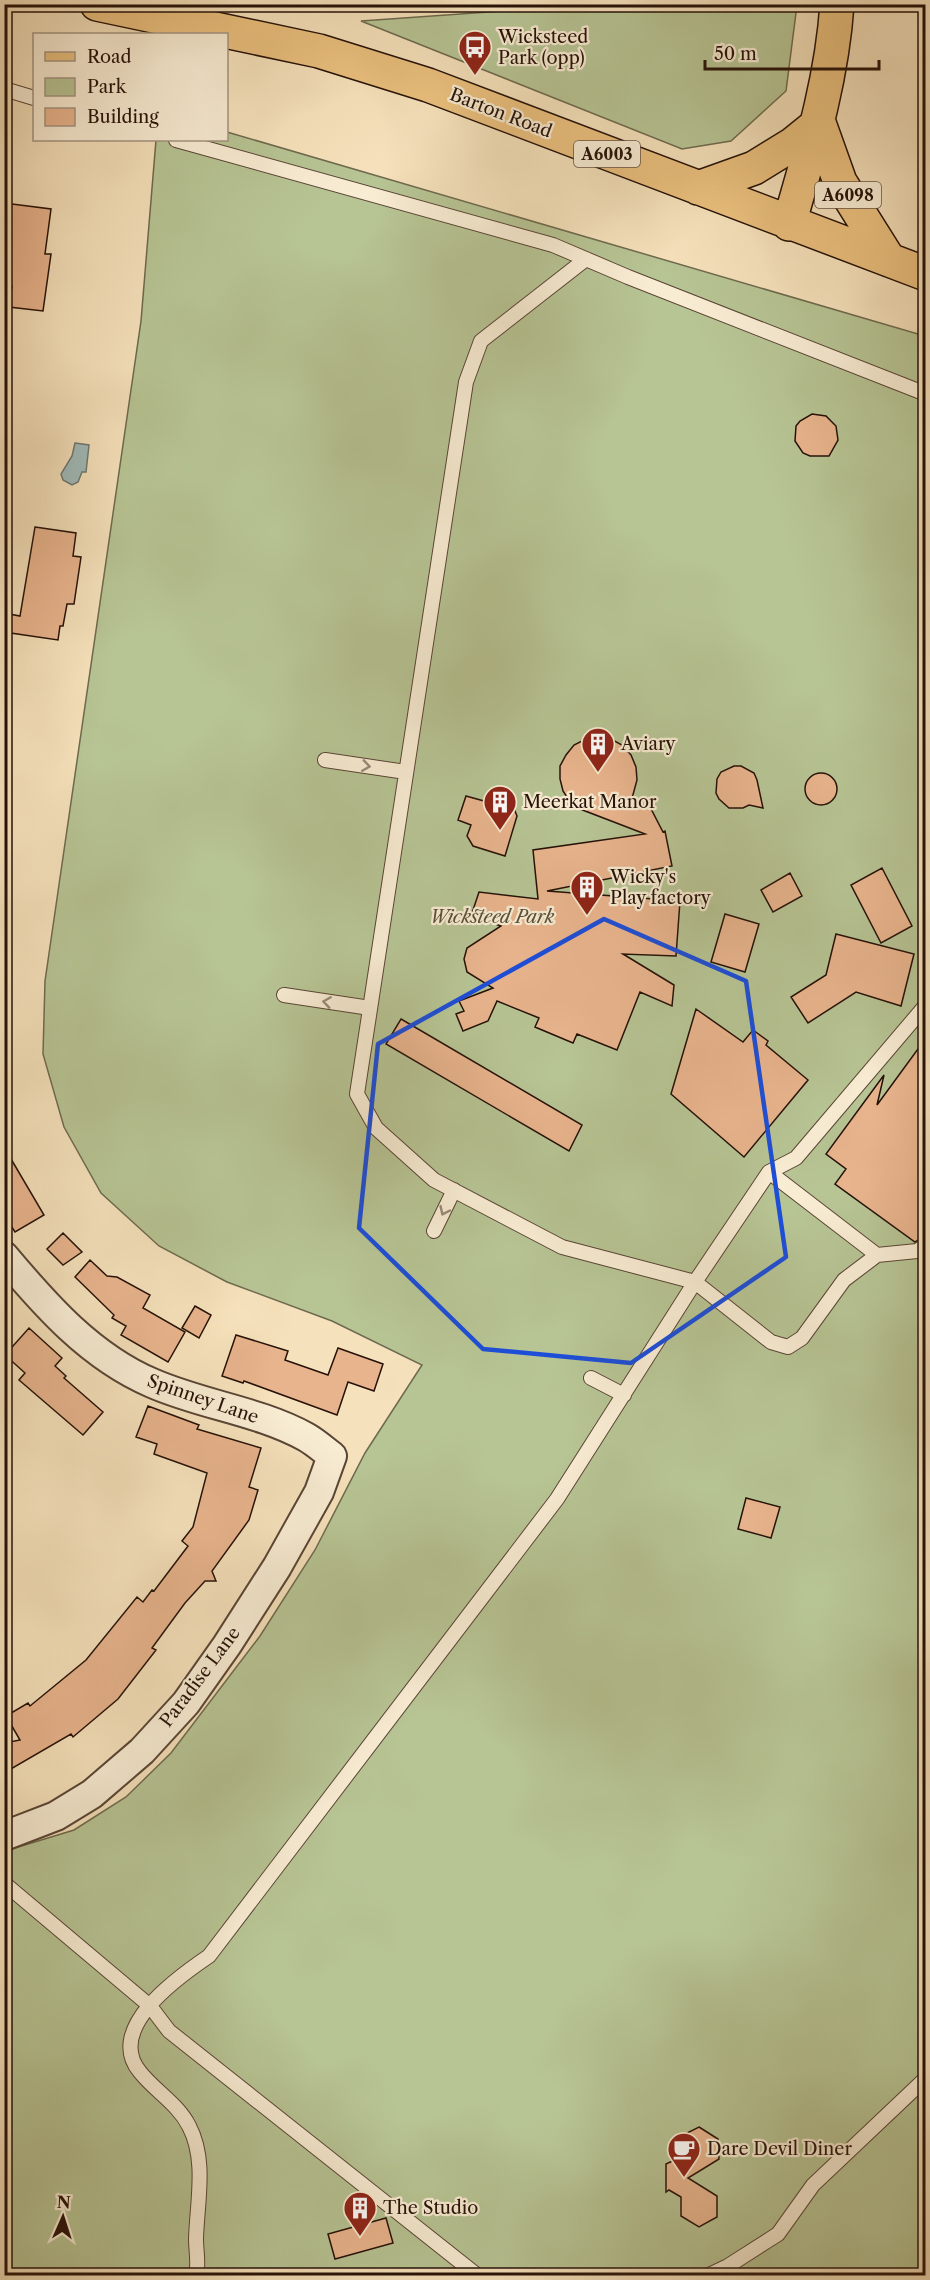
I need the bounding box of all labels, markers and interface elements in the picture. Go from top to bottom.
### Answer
place label: Wicksteed Park (opp) [497,26,588,69]
bus stop icon: Wicksteed Park (opp) [457,29,493,76]
legend [33,33,228,141]
scale bar [705,33,879,71]
text: 50 m [714,43,757,65]
text: Road [87,46,132,68]
text: Park [87,76,128,98]
street label: Barton Road [447,83,555,143]
text: Building [87,106,159,128]
road number: A6003 [574,141,640,167]
road number: A6098 [815,182,881,208]
building icon: Aviary [580,726,616,773]
place label: Aviary [620,733,677,755]
one-way arrow [361,760,370,772]
building icon: Meerkat Manor [482,784,518,831]
place label: Meerkat Manor [523,791,657,813]
place label: Wicky's Play factory [609,866,712,909]
building icon: Wicky's Play factory [569,869,605,916]
park label: Wicksteed Park [430,906,555,928]
one-way arrow [322,997,331,1009]
one-way arrow [439,1204,451,1215]
street label: Spinney Lane [144,1370,262,1428]
street label: Paradise Lane [155,1622,245,1732]
cafe icon: Dare Devil Diner [666,2131,702,2178]
place label: Dare Devil Diner [707,2138,852,2160]
north arrow [33,2187,93,2247]
building icon: The Studio [342,2190,378,2237]
text: N [56,2192,71,2212]
place label: The Studio [383,2197,478,2219]

